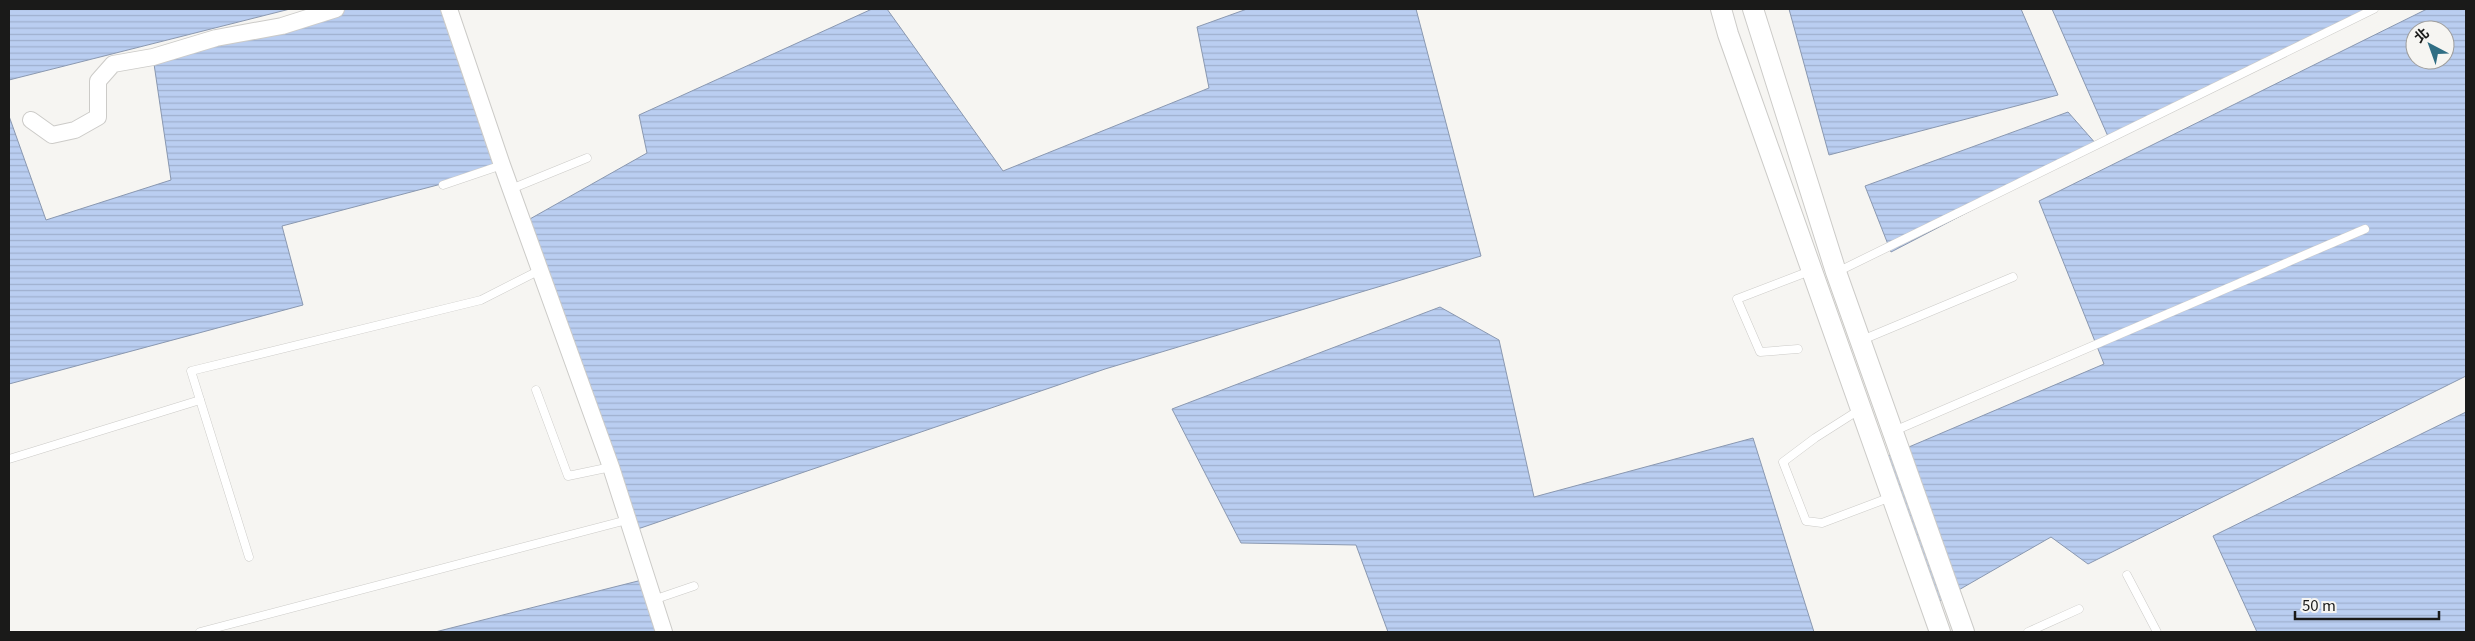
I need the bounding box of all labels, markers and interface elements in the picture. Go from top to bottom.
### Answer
north arrow [2405,20,2455,70]
text: 北 [2409,22,2433,47]
scale bar [2295,588,2439,620]
text: 50 m [2302,594,2336,615]

